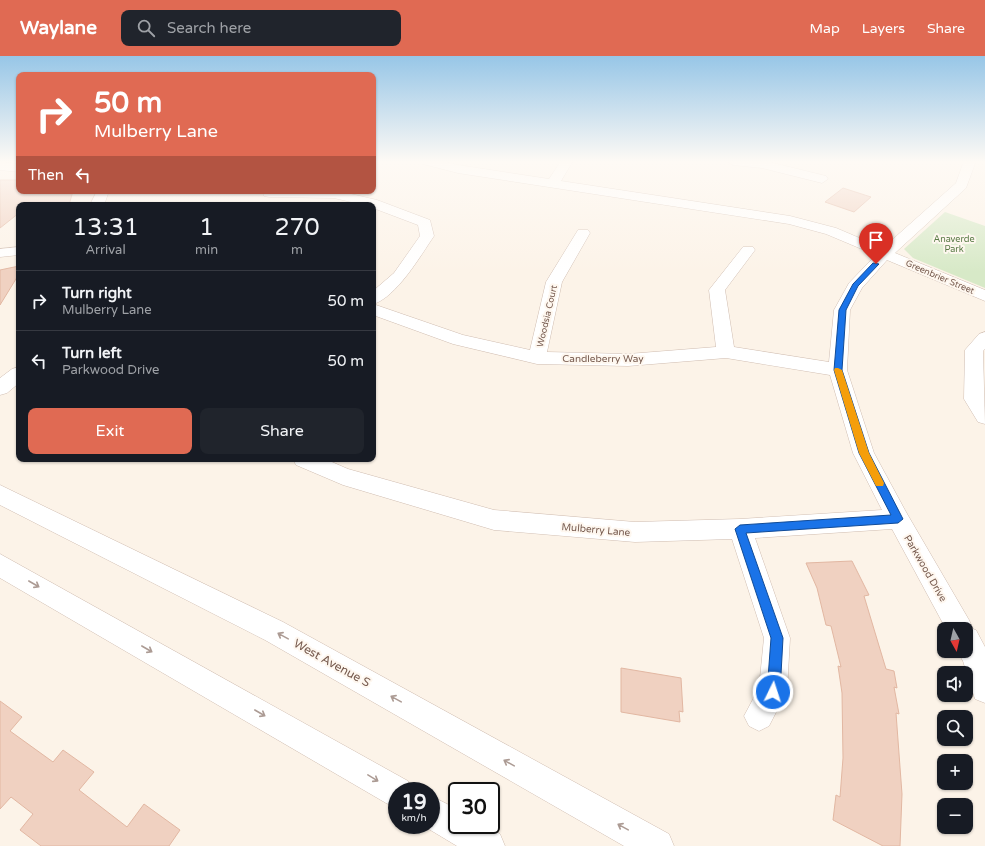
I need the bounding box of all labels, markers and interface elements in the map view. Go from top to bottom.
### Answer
search box [121,10,401,46]
text: Waylane [20,17,97,39]
icon: search [135,17,157,39]
text: Search here [167,19,251,37]
text: Map [810,20,840,37]
text: Layers [862,20,905,37]
text: Share [927,20,965,37]
text: 50 m [94,86,162,120]
icon: right [28,88,80,140]
text: Mulberry Lane [94,120,218,142]
icon: left [72,164,94,186]
text: Then [28,166,64,184]
text: 13:31 [72,213,139,242]
text: 1 [199,213,214,242]
text: 270 [274,213,320,242]
pin [859,223,893,264]
icon: arrive [865,229,887,251]
park label: Anaverde Park [933,234,975,255]
text: Arrival [85,242,126,258]
text: min [195,242,218,258]
text: m [291,242,303,258]
street label: Greenbrier Street [904,258,976,297]
text: Turn right [62,284,132,302]
street label: Woodsia Court [535,284,560,348]
icon: right [28,290,50,312]
text: 50 m [327,292,364,310]
text: Mulberry Lane [62,302,152,318]
text: Turn left [62,344,122,362]
icon: left [28,350,50,372]
text: 50 m [327,352,364,370]
street label: Candleberry Way [562,353,644,365]
text: Parkwood Drive [62,362,159,378]
button: Exit [28,408,192,454]
button: Share [200,408,364,454]
street label: Mulberry Lane [561,521,631,539]
street label: Parkwood Drive [901,533,949,604]
one-way arrow [28,581,40,589]
north arrow [937,622,973,658]
map controls [937,622,973,834]
one-way arrow [277,631,289,639]
street label: West Avenue S [291,636,373,690]
one-way arrow [141,645,153,653]
button: sound [937,666,973,702]
position arrow [752,671,794,713]
one-way arrow [390,695,402,703]
one-way arrow [254,710,266,718]
button: search [937,710,973,746]
button: + [937,754,973,790]
one-way arrow [503,759,515,767]
one-way arrow [367,774,379,782]
speed limit sign: 30 [448,782,500,834]
text: 19 [401,791,427,815]
button: − [937,798,973,834]
text: km/h [401,812,427,824]
one-way arrow [617,822,629,830]

